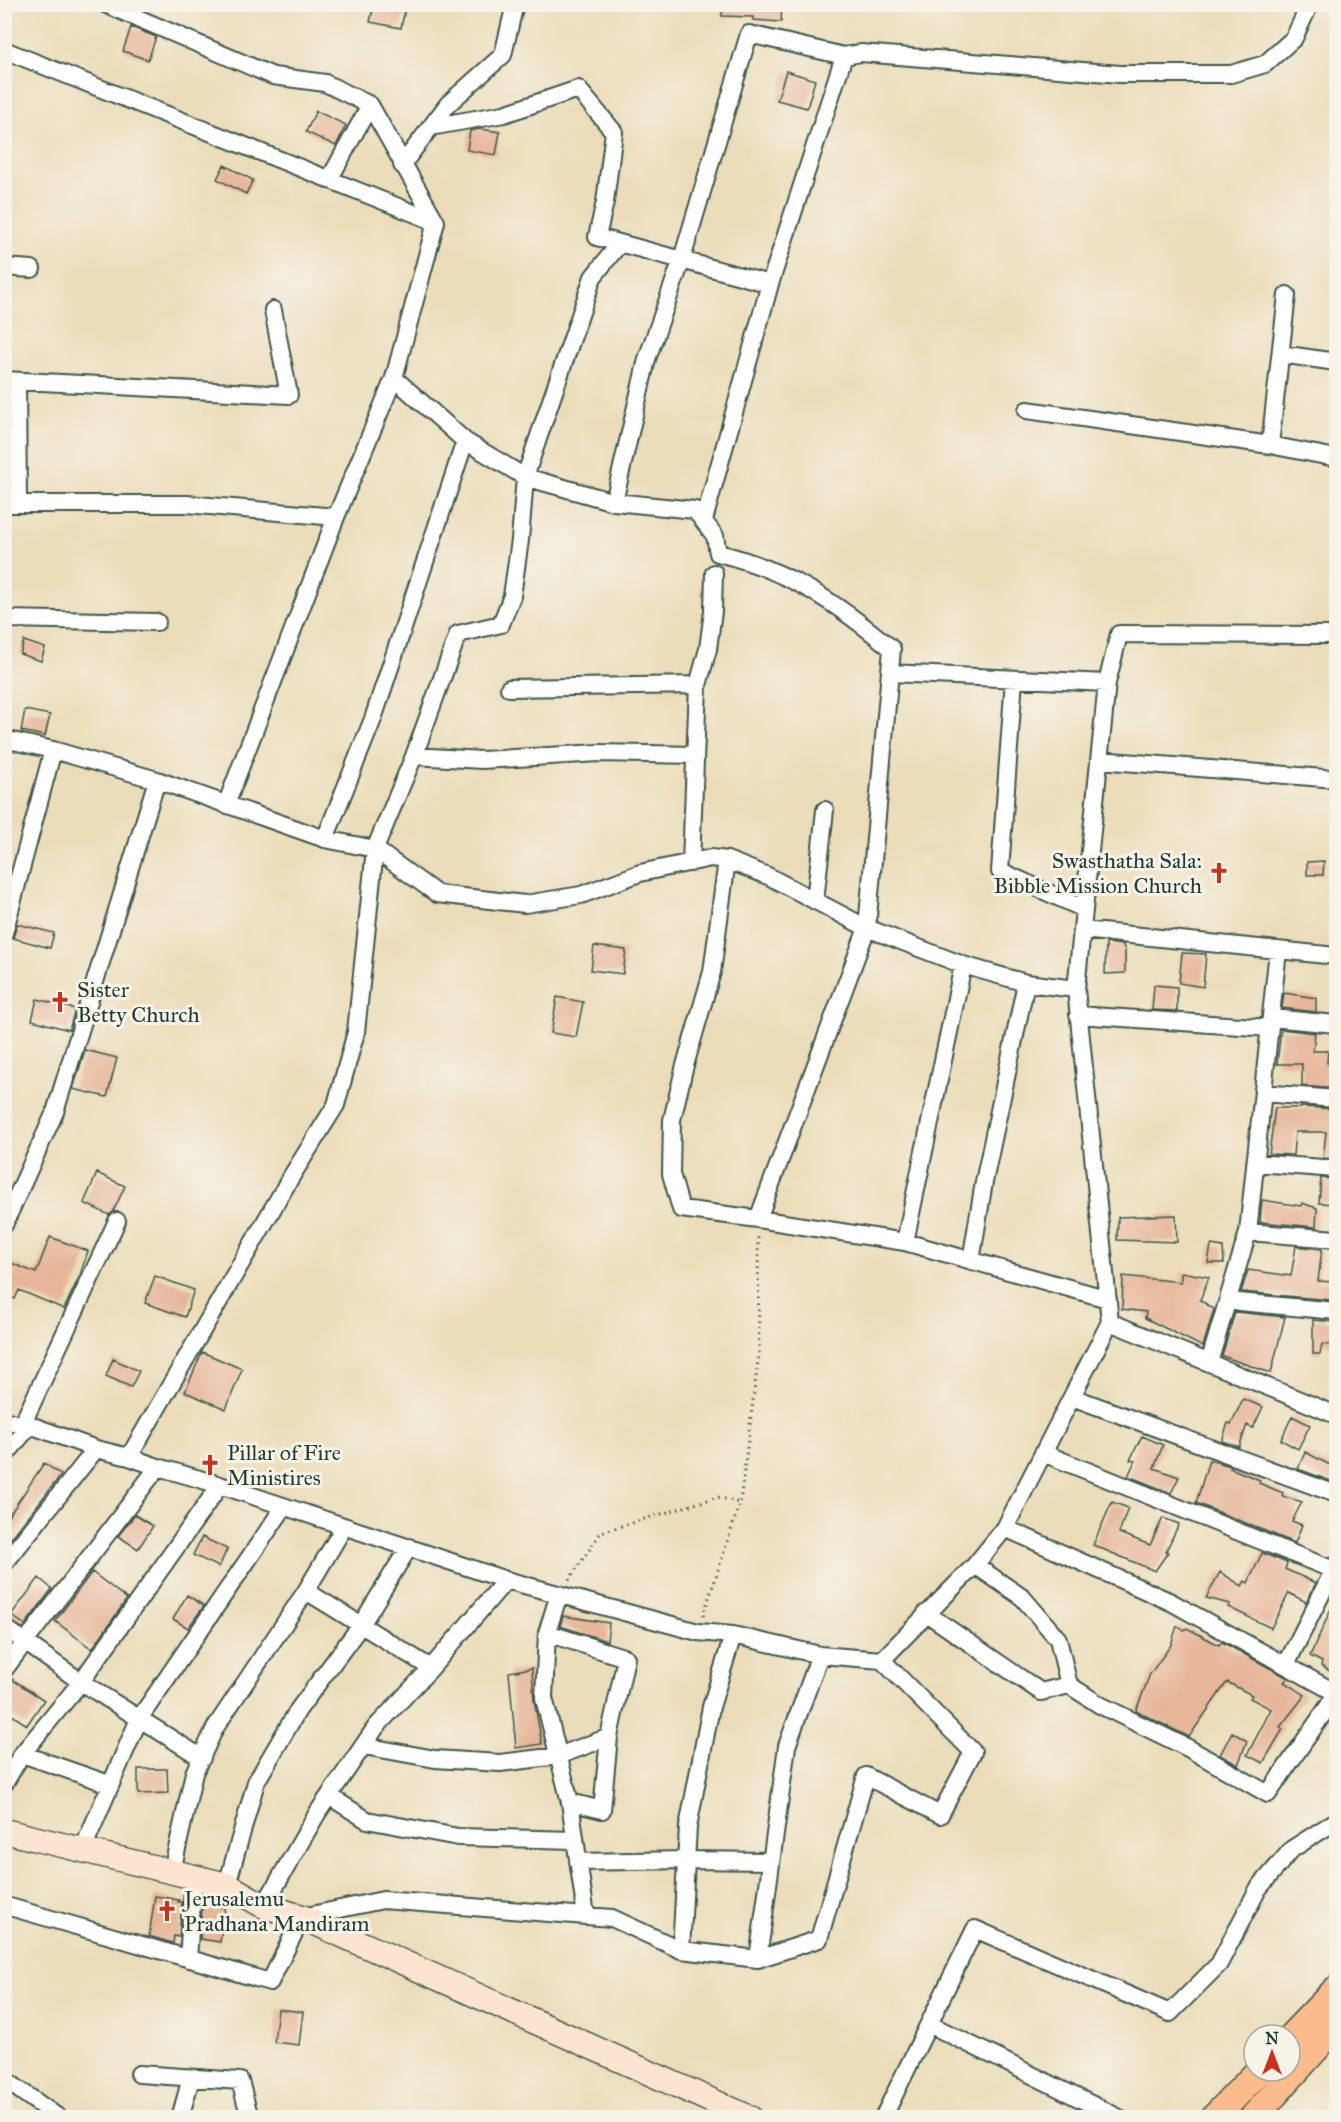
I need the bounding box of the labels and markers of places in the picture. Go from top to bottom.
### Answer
place label: Swasthatha Sala: Bibble Mission Church [993,847,1202,899]
church icon: Swasthatha Sala: Bibble Mission Church [1207,861,1231,885]
place label: Sister Betty Church [77,976,200,1028]
church icon: Sister Betty Church [48,990,72,1014]
place label: Pillar of Fire Ministires [227,1439,341,1491]
church icon: Pillar of Fire Ministires [198,1453,222,1477]
place label: Jerusalemu Pradhana Mandiram [182,1885,370,1937]
church icon: Jerusalemu Pradhana Mandiram [155,1899,179,1923]

